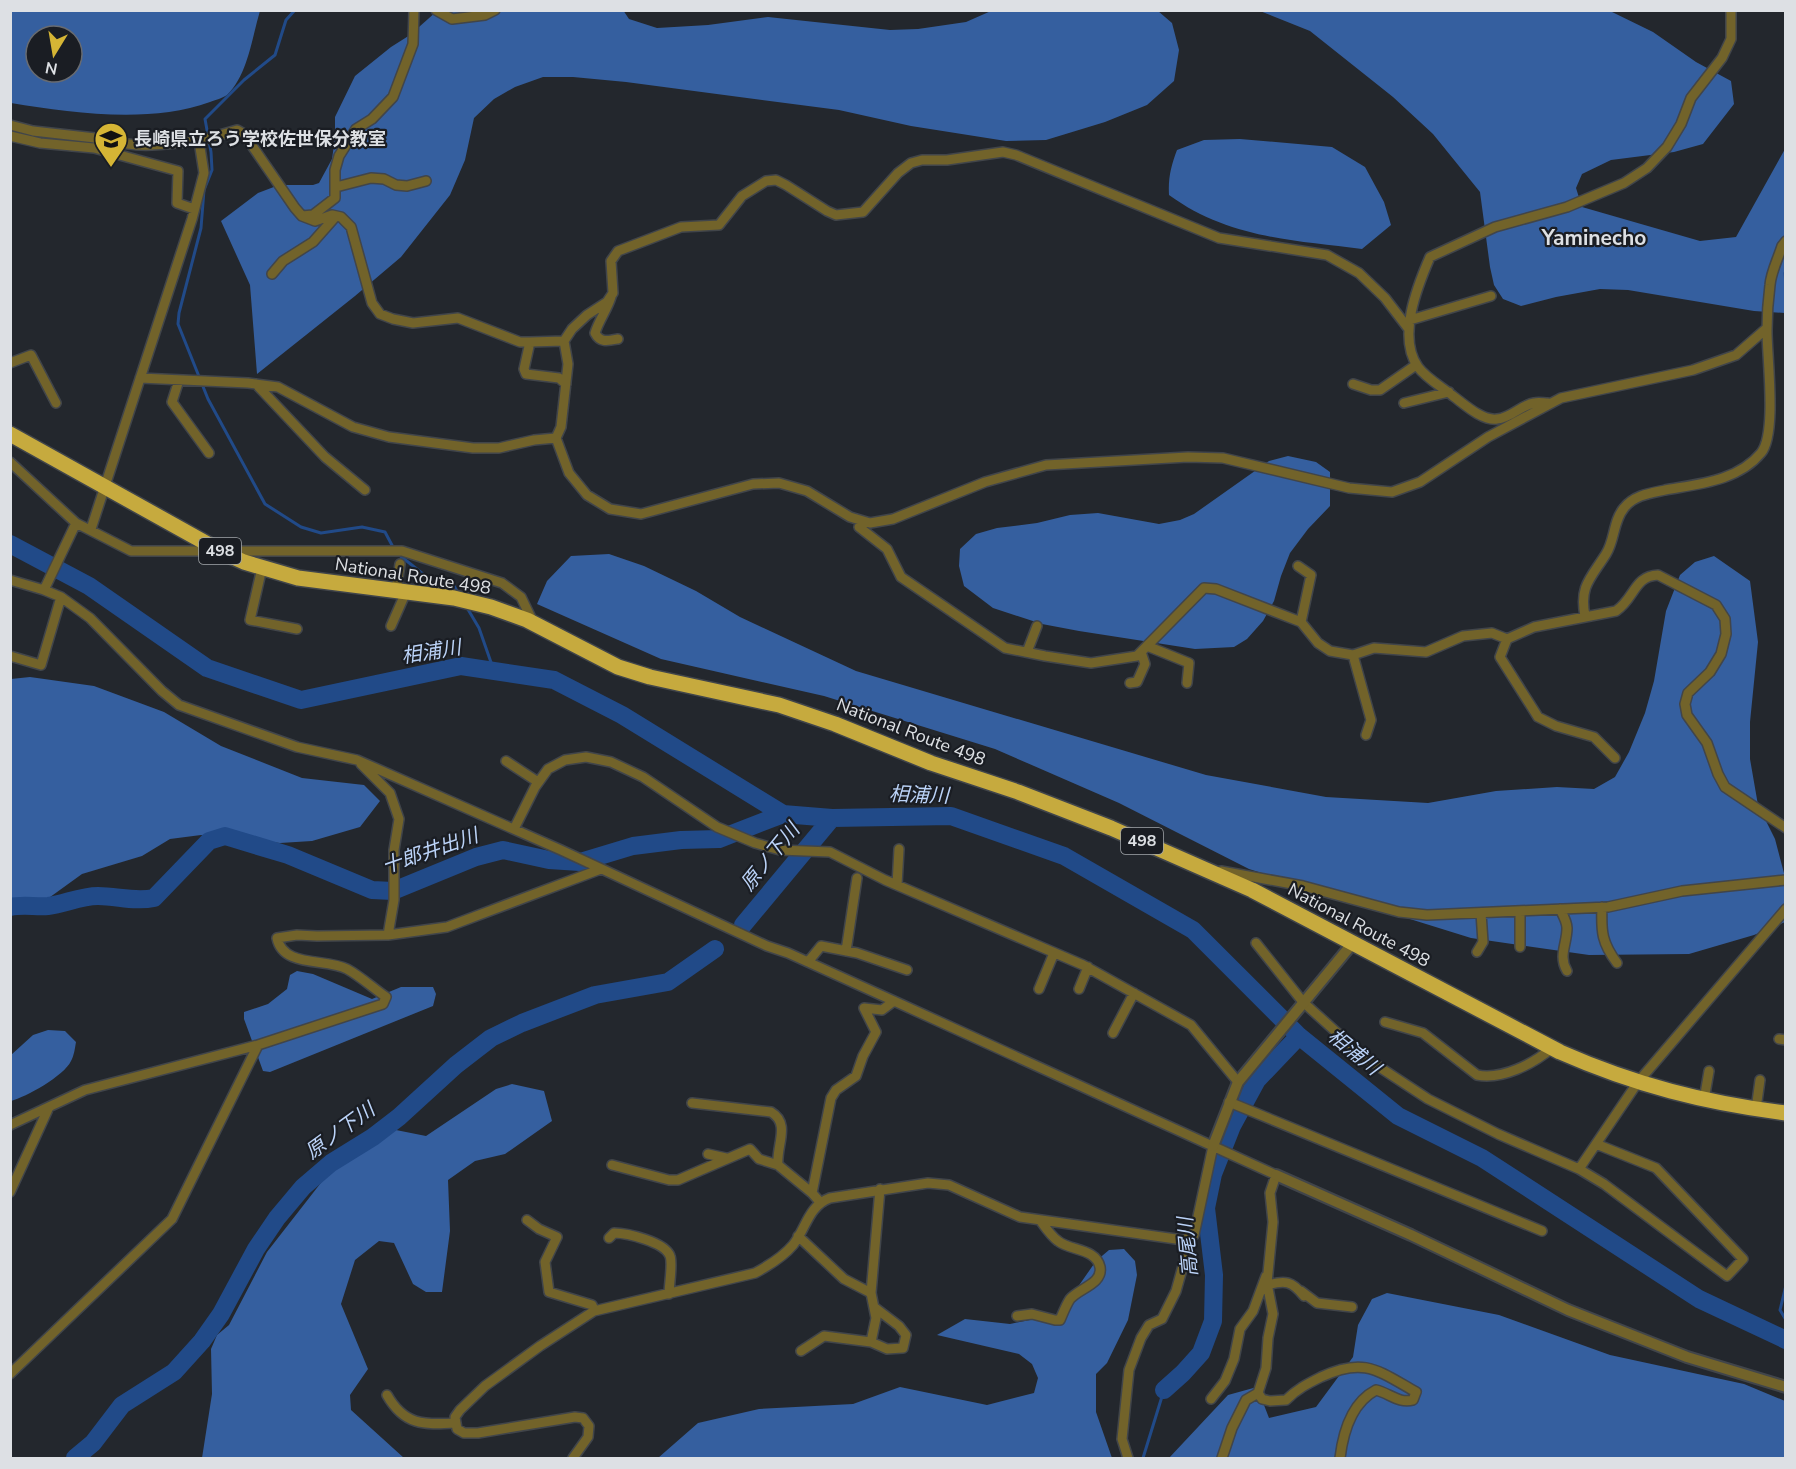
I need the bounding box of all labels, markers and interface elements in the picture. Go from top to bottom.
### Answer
north arrow [24,24,84,84]
text: N [43,56,59,80]
school or university icon: 長崎県立ろう学校佐世保分教室 [93,121,129,168]
place label: 長崎県立ろう学校佐世保分教室 [134,127,386,151]
district label: Yaminecho [1541,224,1646,252]
road number: 498 [199,538,241,564]
street label: National Route 498 [333,552,493,600]
water label: 相浦川 [399,634,465,670]
street label: National Route 498 [833,693,989,771]
water label: 相浦川 [889,780,951,810]
water label: 原ノ下川 [734,816,807,897]
water label: 十郎井出川 [378,821,484,880]
road number: 498 [1121,828,1163,854]
street label: National Route 498 [1284,877,1434,973]
water label: 相浦川 [1322,1023,1387,1083]
water label: 原ノ下川 [300,1095,382,1165]
water label: 高尾川 [1172,1214,1204,1278]

